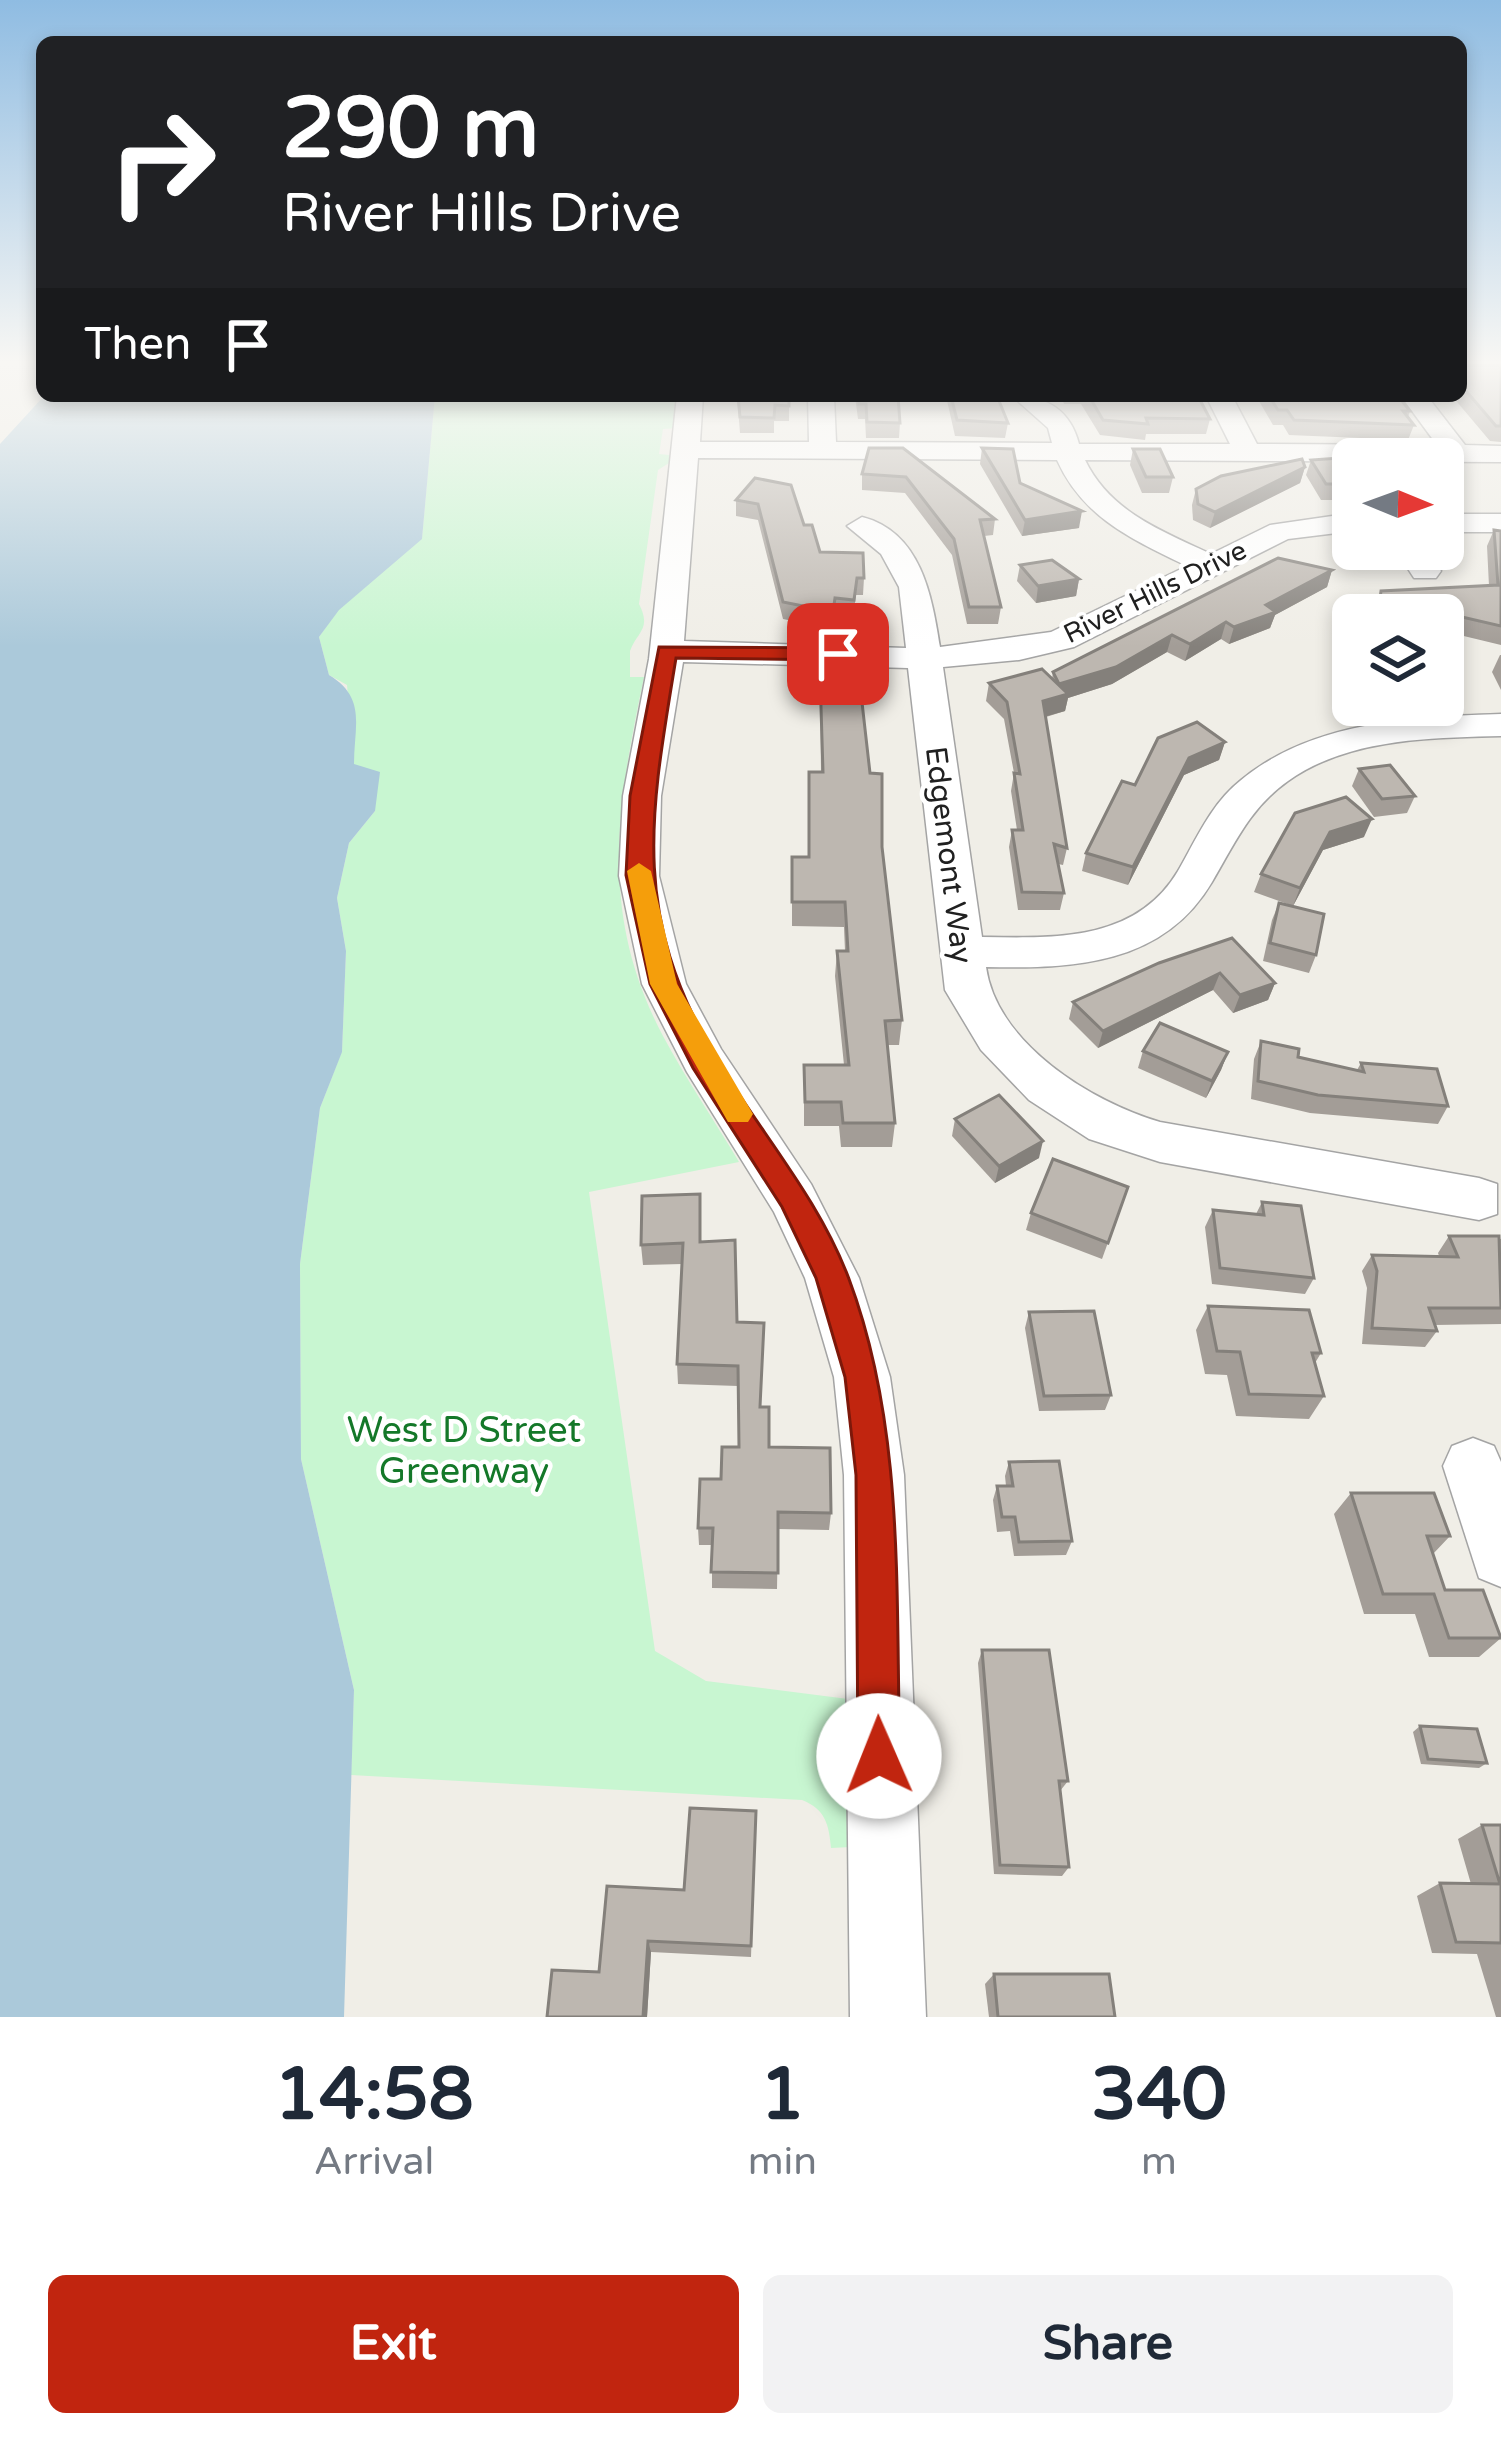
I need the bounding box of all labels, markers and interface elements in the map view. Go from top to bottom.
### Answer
text: 290 m [282,79,539,180]
icon: right [84,84,240,240]
text: River Hills Drive [282,181,681,246]
icon: arrive [215,312,281,378]
text: Then [84,318,191,372]
north arrow [1332,438,1464,570]
map controls [1332,438,1464,726]
street label: River Hills Drive [1058,534,1252,651]
button: layers [1332,594,1464,726]
pin [787,603,889,705]
icon: arrive [805,621,871,687]
street label: Edgemont Way [917,744,980,966]
park label: West D Street Greenway [347,1409,581,1493]
position arrow [816,1693,942,1819]
text: 14:58 [274,2052,474,2139]
text: 1 [760,2052,805,2139]
text: 340 [1091,2052,1227,2139]
text: Arrival [314,2138,434,2185]
text: min [748,2138,817,2185]
text: m [1141,2138,1177,2185]
button: Exit [48,2275,739,2413]
button: Share [763,2275,1453,2413]

